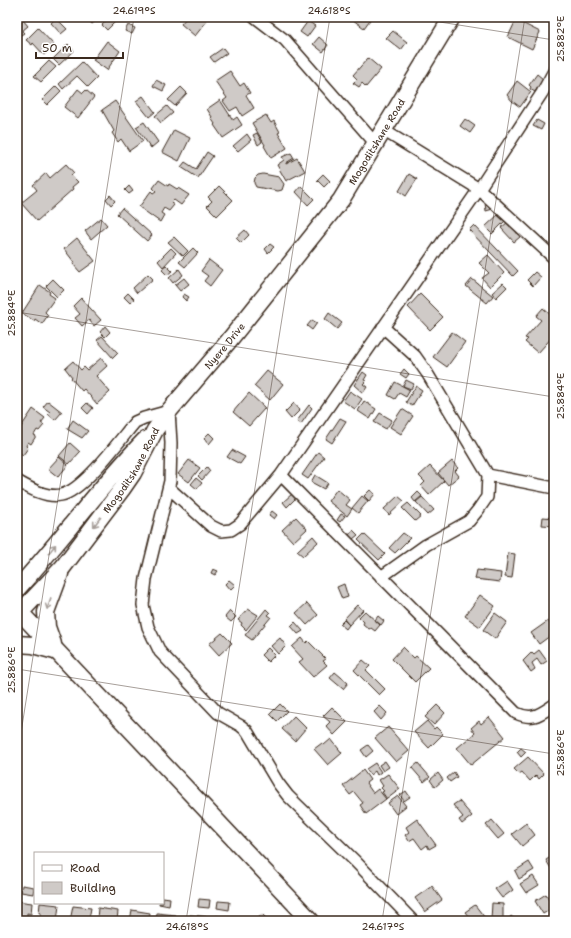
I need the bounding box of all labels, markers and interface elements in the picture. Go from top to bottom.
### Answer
text: 24.619°S [113,4,156,17]
text: 24.618°S [307,4,351,17]
text: 25.882°E [554,16,567,62]
scale bar [36,34,123,60]
text: 50 m [42,40,72,56]
street label: Mogoditshane Road [346,96,408,187]
text: 25.884°E [5,290,18,336]
street label: Nyere Drive [202,320,248,372]
text: 25.884°E [554,373,567,419]
street label: Mogoditshane Road [100,424,163,516]
one-way arrow [93,516,102,527]
one-way arrow [47,543,56,554]
one-way arrow [44,597,52,609]
text: 25.886°E [5,647,18,693]
text: 25.886°E [554,730,567,776]
legend [34,852,164,904]
text: Road [70,860,101,876]
text: Building [70,880,116,896]
text: 24.618°S [165,920,209,933]
text: 24.617°S [362,920,405,933]

